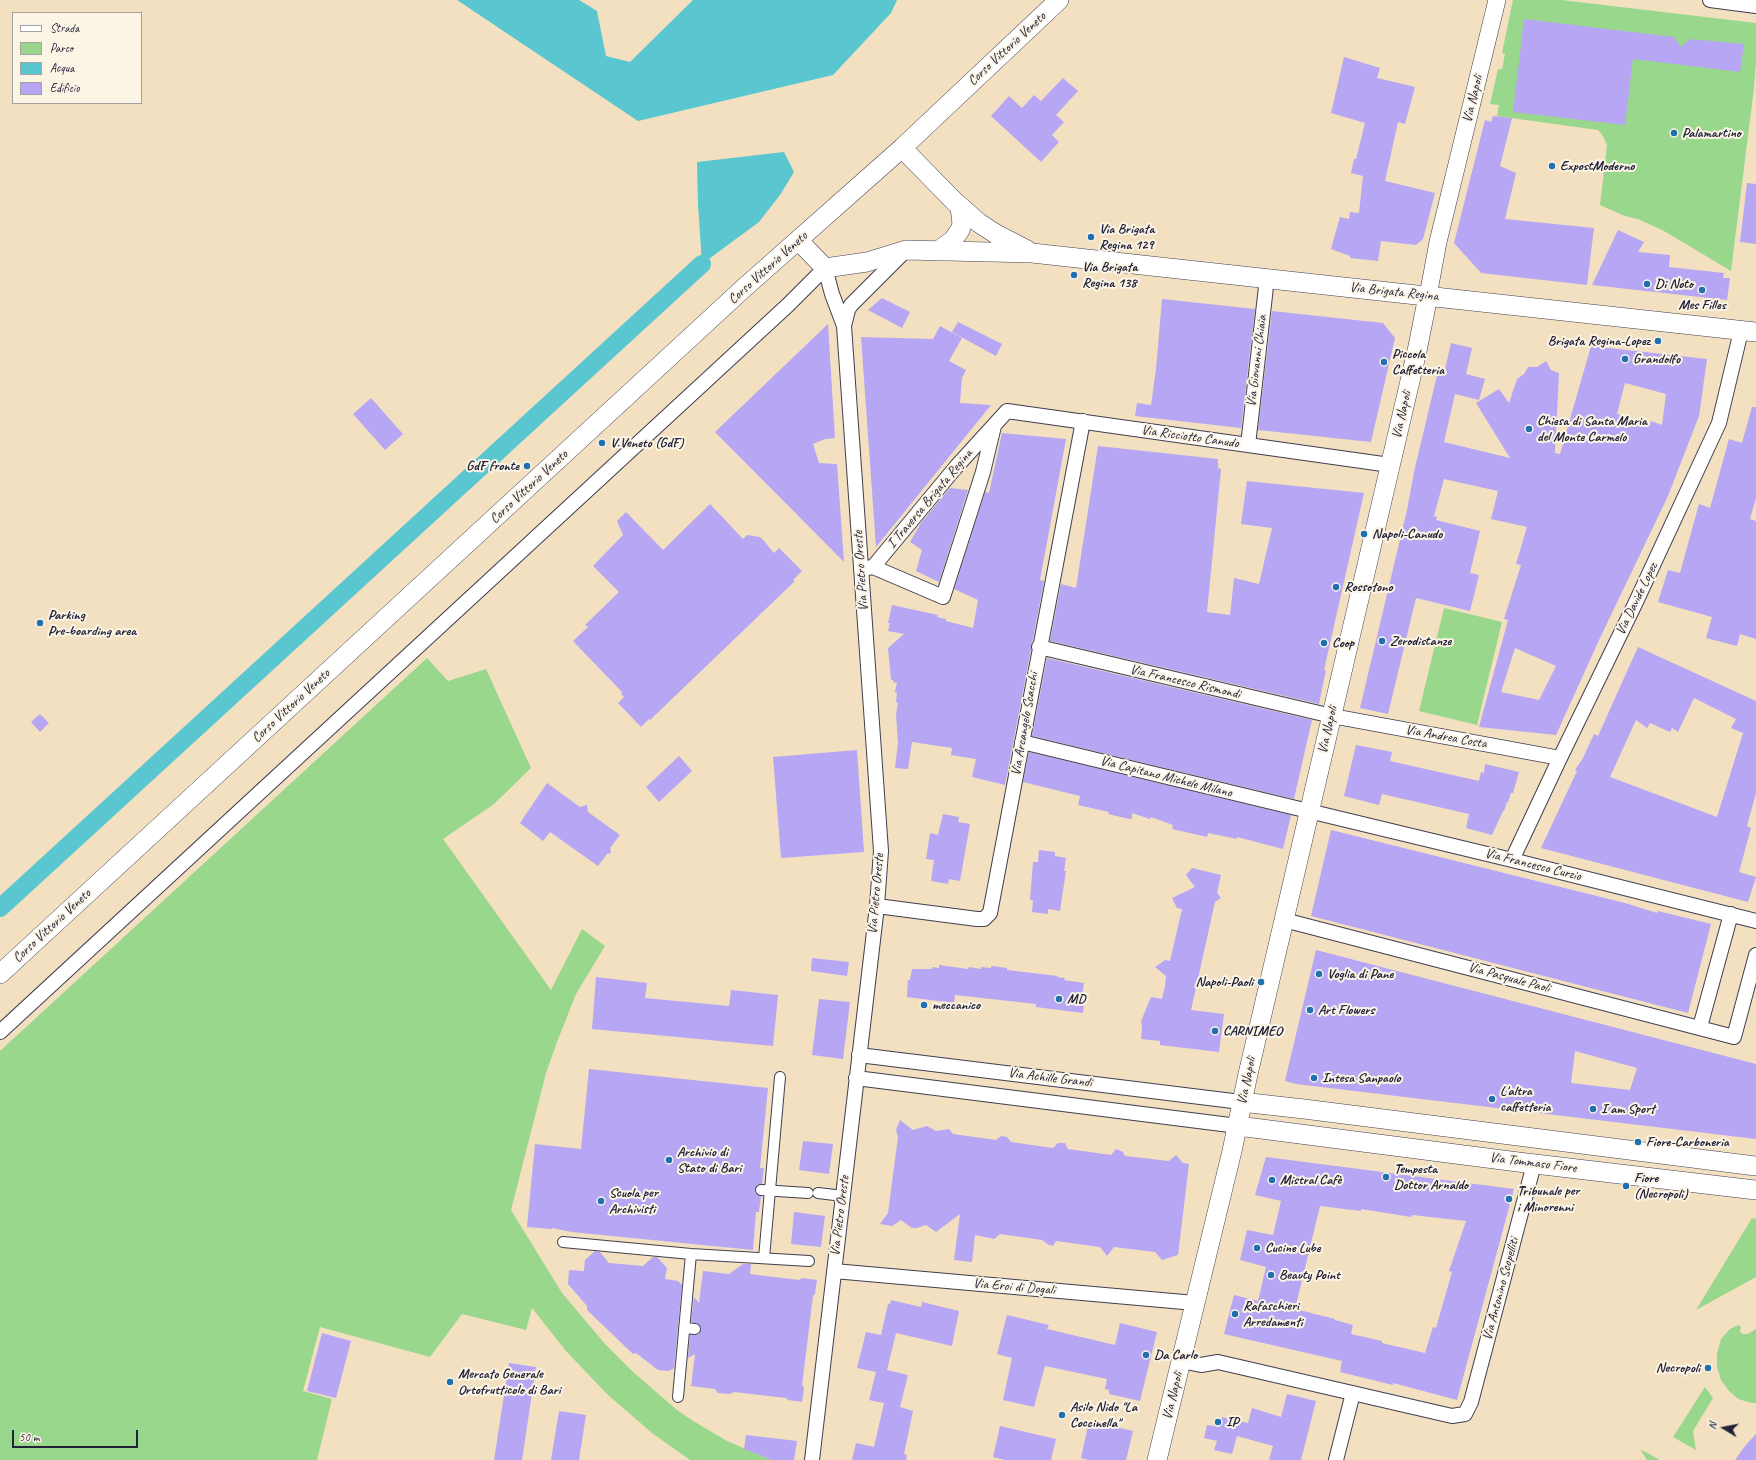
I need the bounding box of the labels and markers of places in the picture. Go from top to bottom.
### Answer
place label: Palamartino [1682,125,1741,141]
marker: Palamartino [1669,128,1679,138]
place label: ExpostModerno [1560,158,1634,174]
marker: ExpostModerno [1547,161,1557,171]
place label: Via Brigata Regina 129 [1099,221,1154,254]
marker: Via Brigata Regina 129 [1086,232,1096,242]
place label: Via Brigata Regina 138 [1082,259,1137,292]
marker: Via Brigata Regina 138 [1069,270,1079,280]
place label: Di Noto [1655,276,1693,292]
marker: Di Noto [1642,279,1652,289]
marker: Mes Filles [1697,285,1707,295]
place label: Mes Filles [1678,297,1726,313]
place label: Brigata Regina-Lopez [1548,333,1650,349]
marker: Brigata Regina-Lopez [1653,336,1663,346]
place label: Piccola Caffetteria [1392,346,1444,378]
place label: Grandolfo [1633,351,1680,367]
marker: Grandolfo [1620,354,1630,364]
marker: Piccola Caffetteria [1379,357,1389,367]
place label: Chiesa di Santa Maria del Monte Carmelo [1537,413,1647,446]
marker: Chiesa di Santa Maria del Monte Carmelo [1524,424,1534,434]
place label: V.Veneto (GdF) [610,435,683,451]
marker: V.Veneto (GdF) [597,438,607,448]
place label: GdF fronte [466,458,519,474]
marker: GdF fronte [522,461,532,471]
place label: Napoli-Canudo [1372,526,1442,542]
marker: Napoli-Canudo [1359,529,1369,539]
place label: Rossotono [1344,579,1393,595]
marker: Rossotono [1331,582,1341,592]
place label: Parking Pre-boarding area [48,607,136,640]
marker: Parking Pre-boarding area [35,618,45,628]
place label: Zerodistanze [1390,633,1451,649]
place label: Coop [1332,635,1354,651]
marker: Zerodistanze [1377,636,1387,646]
marker: Coop [1319,638,1329,648]
place label: Voglia di Pane [1327,966,1393,982]
marker: Voglia di Pane [1314,969,1324,979]
place label: Napoli-Paoli [1195,974,1253,990]
marker: Napoli-Paoli [1256,977,1266,987]
place label: MD [1067,991,1085,1007]
marker: MD [1054,994,1064,1004]
place label: meccanico [932,997,980,1013]
marker: meccanico [919,1000,929,1010]
place label: Art Flowers [1318,1002,1374,1018]
marker: Art Flowers [1305,1005,1315,1015]
place label: CARNIMEO [1223,1023,1282,1039]
marker: CARNIMEO [1210,1026,1220,1036]
place label: Intesa Sanpaolo [1322,1070,1400,1086]
marker: Intesa Sanpaolo [1309,1073,1319,1083]
place label: L'altra caffetteria [1500,1083,1551,1116]
marker: L'altra caffetteria [1487,1094,1497,1104]
place label: I am Sport [1601,1101,1655,1117]
marker: I am Sport [1588,1104,1598,1114]
place label: Fiore-Carboneria [1646,1134,1729,1150]
marker: Fiore-Carboneria [1633,1137,1643,1147]
place label: Archivio di Stato di Bari [677,1144,741,1176]
marker: Archivio di Stato di Bari [664,1155,674,1165]
place label: Tempesta Dottor Arnaldo [1394,1161,1468,1194]
place label: Fiore (Necropoli) [1634,1170,1688,1202]
place label: Mistral Cafè [1280,1172,1341,1188]
marker: Tempesta Dottor Arnaldo [1381,1172,1391,1182]
marker: Mistral Cafè [1267,1175,1277,1185]
marker: Fiore (Necropoli) [1621,1181,1631,1191]
place label: Tribunale per i Minorenni [1517,1183,1579,1216]
place label: Scuola per Archivisti [609,1185,658,1218]
marker: Tribunale per i Minorenni [1504,1194,1514,1204]
marker: Scuola per Archivisti [596,1196,606,1206]
place label: Cucine Lube [1265,1240,1320,1256]
marker: Cucine Lube [1252,1243,1262,1253]
place label: Beauty Point [1279,1267,1340,1283]
marker: Beauty Point [1266,1270,1276,1280]
place label: Rafaschieri Arredamenti [1243,1298,1303,1330]
marker: Rafaschieri Arredamenti [1230,1309,1240,1319]
place label: Da Carlo [1154,1347,1197,1363]
marker: Da Carlo [1141,1350,1151,1360]
place label: Necropoli [1656,1360,1700,1376]
marker: Necropoli [1703,1363,1713,1373]
place label: Mercato Generale Ortofrutticolo di Bari [458,1366,560,1398]
marker: Mercato Generale Ortofrutticolo di Bari [445,1377,455,1387]
place label: Asilo Nido "La Coccinella" [1070,1399,1137,1432]
marker: Asilo Nido "La Coccinella" [1057,1410,1067,1420]
place label: IP [1226,1414,1238,1430]
marker: IP [1213,1417,1223,1427]

